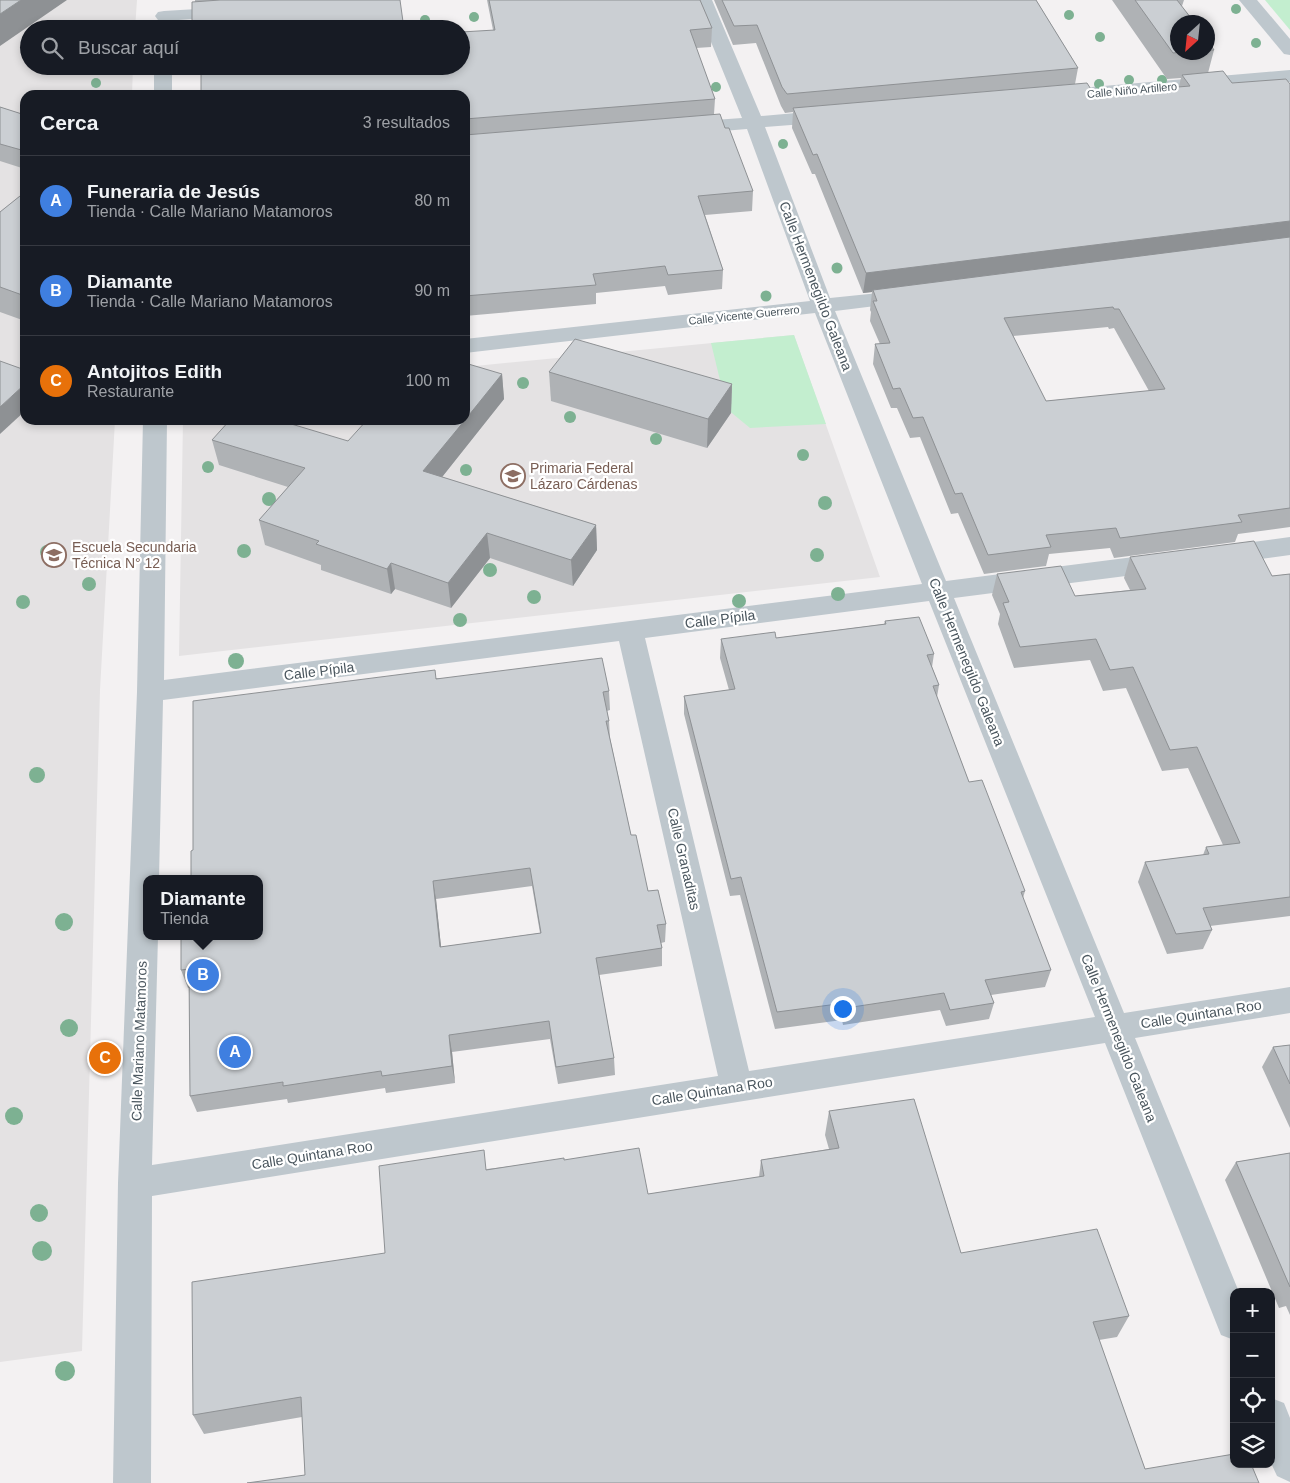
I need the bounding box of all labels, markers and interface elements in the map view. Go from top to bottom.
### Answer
north arrow [1170,15,1215,60]
search box [20,20,470,75]
icon: search [38,34,66,62]
text: Buscar aquí [78,37,179,58]
street label: Calle Niño Artillero [1086,80,1178,100]
text: Cerca [40,111,98,134]
text: 3 resultados [363,114,450,131]
text: Funeraria de Jesús [87,181,260,202]
text: A [50,192,62,209]
text: 80 m [414,192,450,209]
street label: Calle Hermenegildo Galeana [776,199,856,373]
text: Tienda · Calle Mariano Matamoros [87,203,333,220]
text: Diamante [87,271,173,292]
text: B [50,282,62,299]
text: 90 m [414,282,450,299]
text: Tienda · Calle Mariano Matamoros [87,293,333,310]
street label: Calle Vicente Guerrero [688,303,800,327]
text: Antojitos Edith [87,361,222,382]
text: C [50,372,62,389]
text: 100 m [406,372,450,389]
text: Restaurante [87,383,174,400]
place label: Primaria Federal Lázaro Cárdenas [530,460,637,492]
school or university icon: Primaria Federal Lázaro Cárdenas [500,463,526,489]
place label: Escuela Secundaria Técnica N° 12 [72,539,197,571]
school or university icon: Escuela Secundaria Técnica N° 12 [41,542,67,568]
street label: Calle Hermenegildo Galeana [926,576,1008,749]
street label: Calle Pípila [684,607,756,631]
street label: Calle Pípila [283,659,355,683]
street label: Calle Granaditas [664,806,704,912]
popup [143,875,263,940]
text: Diamante [160,888,246,909]
text: Tienda [160,910,209,927]
street label: Calle Hermenegildo Galeana [1078,952,1160,1125]
pin: B [187,956,219,994]
street label: Calle Mariano Matamoros [128,961,150,1121]
your location [830,996,856,1022]
street label: Calle Quintana Roo [1139,997,1263,1031]
pin: A [219,1033,251,1071]
pin: C [89,1039,121,1077]
street label: Calle Quintana Roo [650,1074,774,1108]
street label: Calle Quintana Roo [250,1138,374,1172]
map controls [1230,1288,1275,1468]
button: + [1230,1288,1275,1333]
button: − [1230,1333,1275,1378]
button: locate [1230,1378,1275,1423]
button: layers [1230,1423,1275,1468]

